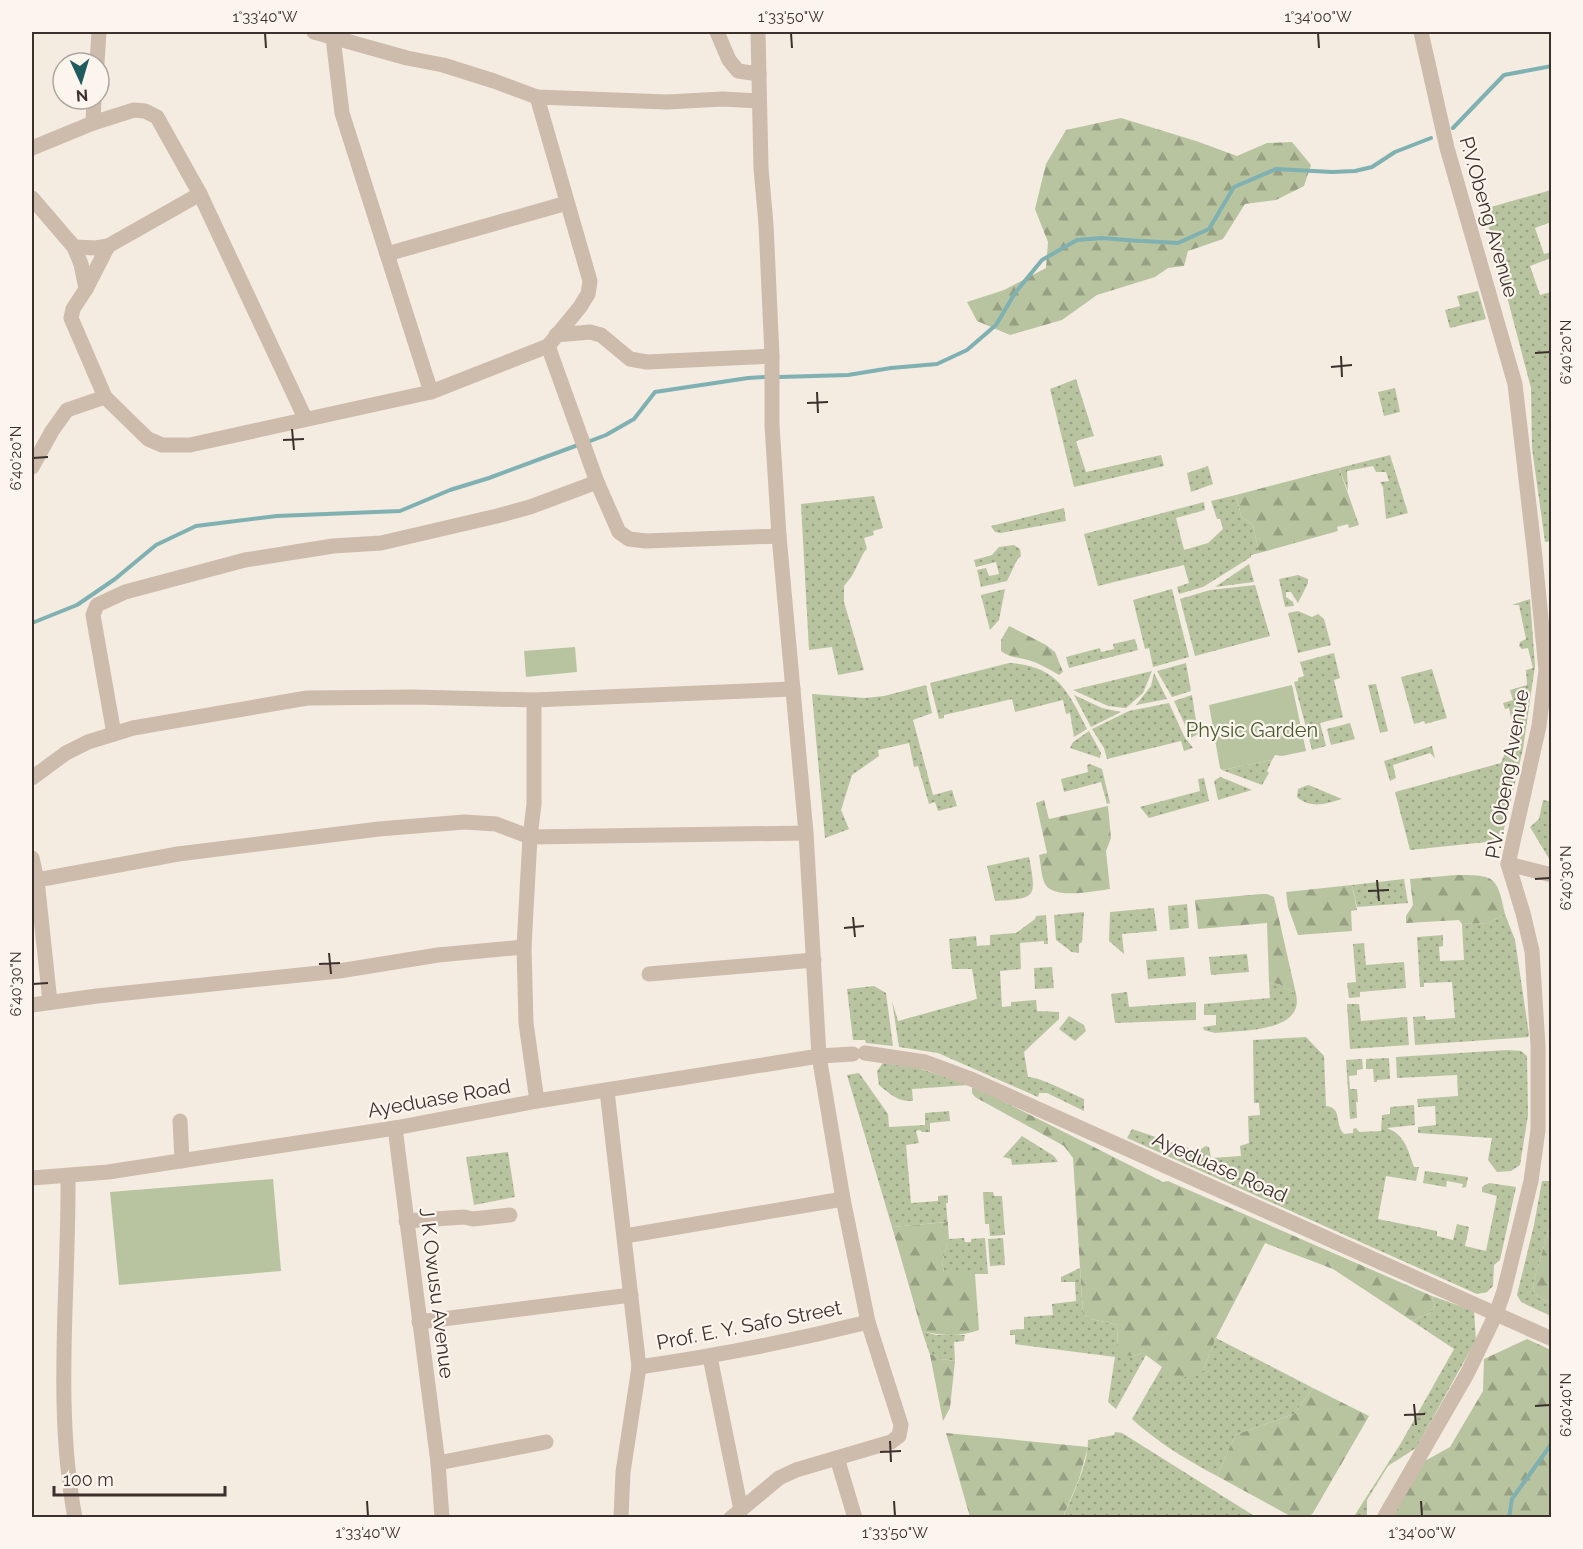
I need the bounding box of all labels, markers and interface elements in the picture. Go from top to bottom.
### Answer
text: 1°33'40"W [233,8,298,26]
text: 1°33'50"W [758,8,824,26]
text: 1°34'00"W [1284,8,1352,26]
north arrow [51,51,111,111]
text: N [75,86,89,105]
street label: P.V.Obeng Avenue [1455,134,1524,301]
text: 6°40'20"N [1557,320,1575,384]
text: 6°40'20"N [7,426,25,490]
street label: P.V. Obeng Avenue [1480,687,1534,861]
park label: Physic Garden [1186,718,1318,742]
text: 6°40'30"N [1557,846,1575,911]
text: 6°40'30"N [7,952,25,1017]
street label: Ayeduase Road [366,1074,512,1122]
street label: Ayeduase Road [1149,1127,1291,1207]
street label: J K Owusu Avenue [415,1206,459,1380]
street label: Prof. E. Y. Safo Street [654,1295,844,1355]
text: 6°40'40"N [1557,1373,1575,1437]
scale bar [54,1459,225,1497]
text: 100 m [63,1469,114,1490]
text: 1°33'40"W [336,1524,401,1542]
text: 1°33'50"W [862,1524,928,1542]
text: 1°34'00"W [1388,1524,1456,1542]

